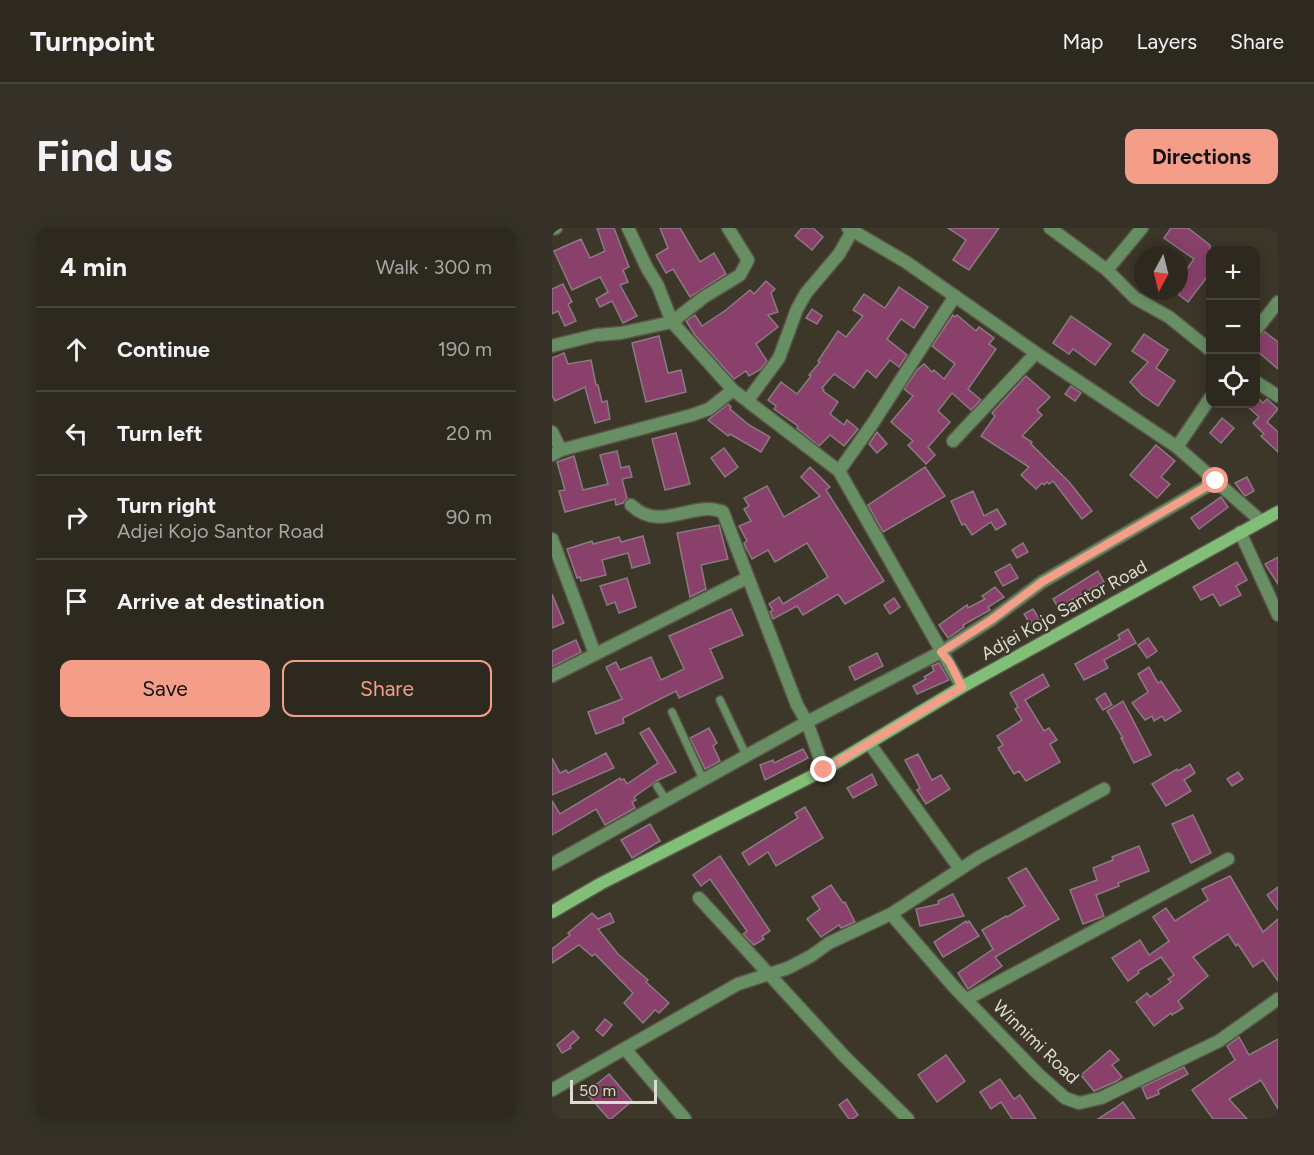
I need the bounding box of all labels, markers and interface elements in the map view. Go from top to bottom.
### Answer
text: Turnpoint [30,24,155,58]
text: Map [1063,29,1103,54]
text: Layers [1136,29,1197,54]
text: Share [1230,29,1284,54]
button: Directions [1125,129,1278,184]
text: Find us [36,131,173,182]
north arrow [1134,246,1188,300]
map controls [1206,246,1260,408]
button: + [1206,246,1260,300]
text: 4 min [60,251,127,283]
text: Walk · 300 m [376,255,492,279]
button: − [1206,300,1260,354]
icon: ahead [60,333,93,366]
text: Continue [117,336,210,363]
text: 190 m [438,337,492,361]
button: locate [1206,354,1260,408]
icon: left [60,417,93,450]
text: Turn left [117,420,203,447]
text: 20 m [446,421,492,445]
route start [1202,467,1228,493]
text: Turn right [117,492,216,519]
icon: right [60,501,93,534]
text: 90 m [446,505,492,529]
text: Adjei Kojo Santor Road [117,519,324,543]
street label: Adjei Kojo Santor Road [977,555,1151,665]
icon: arrive [60,585,93,618]
text: Arrive at destination [117,588,325,615]
button: Save [60,660,270,717]
button: Share [282,660,492,717]
route end [810,756,836,782]
street label: Winnimi Road [988,995,1084,1089]
scale bar [570,1077,657,1104]
text: 50 m [579,1081,616,1100]

